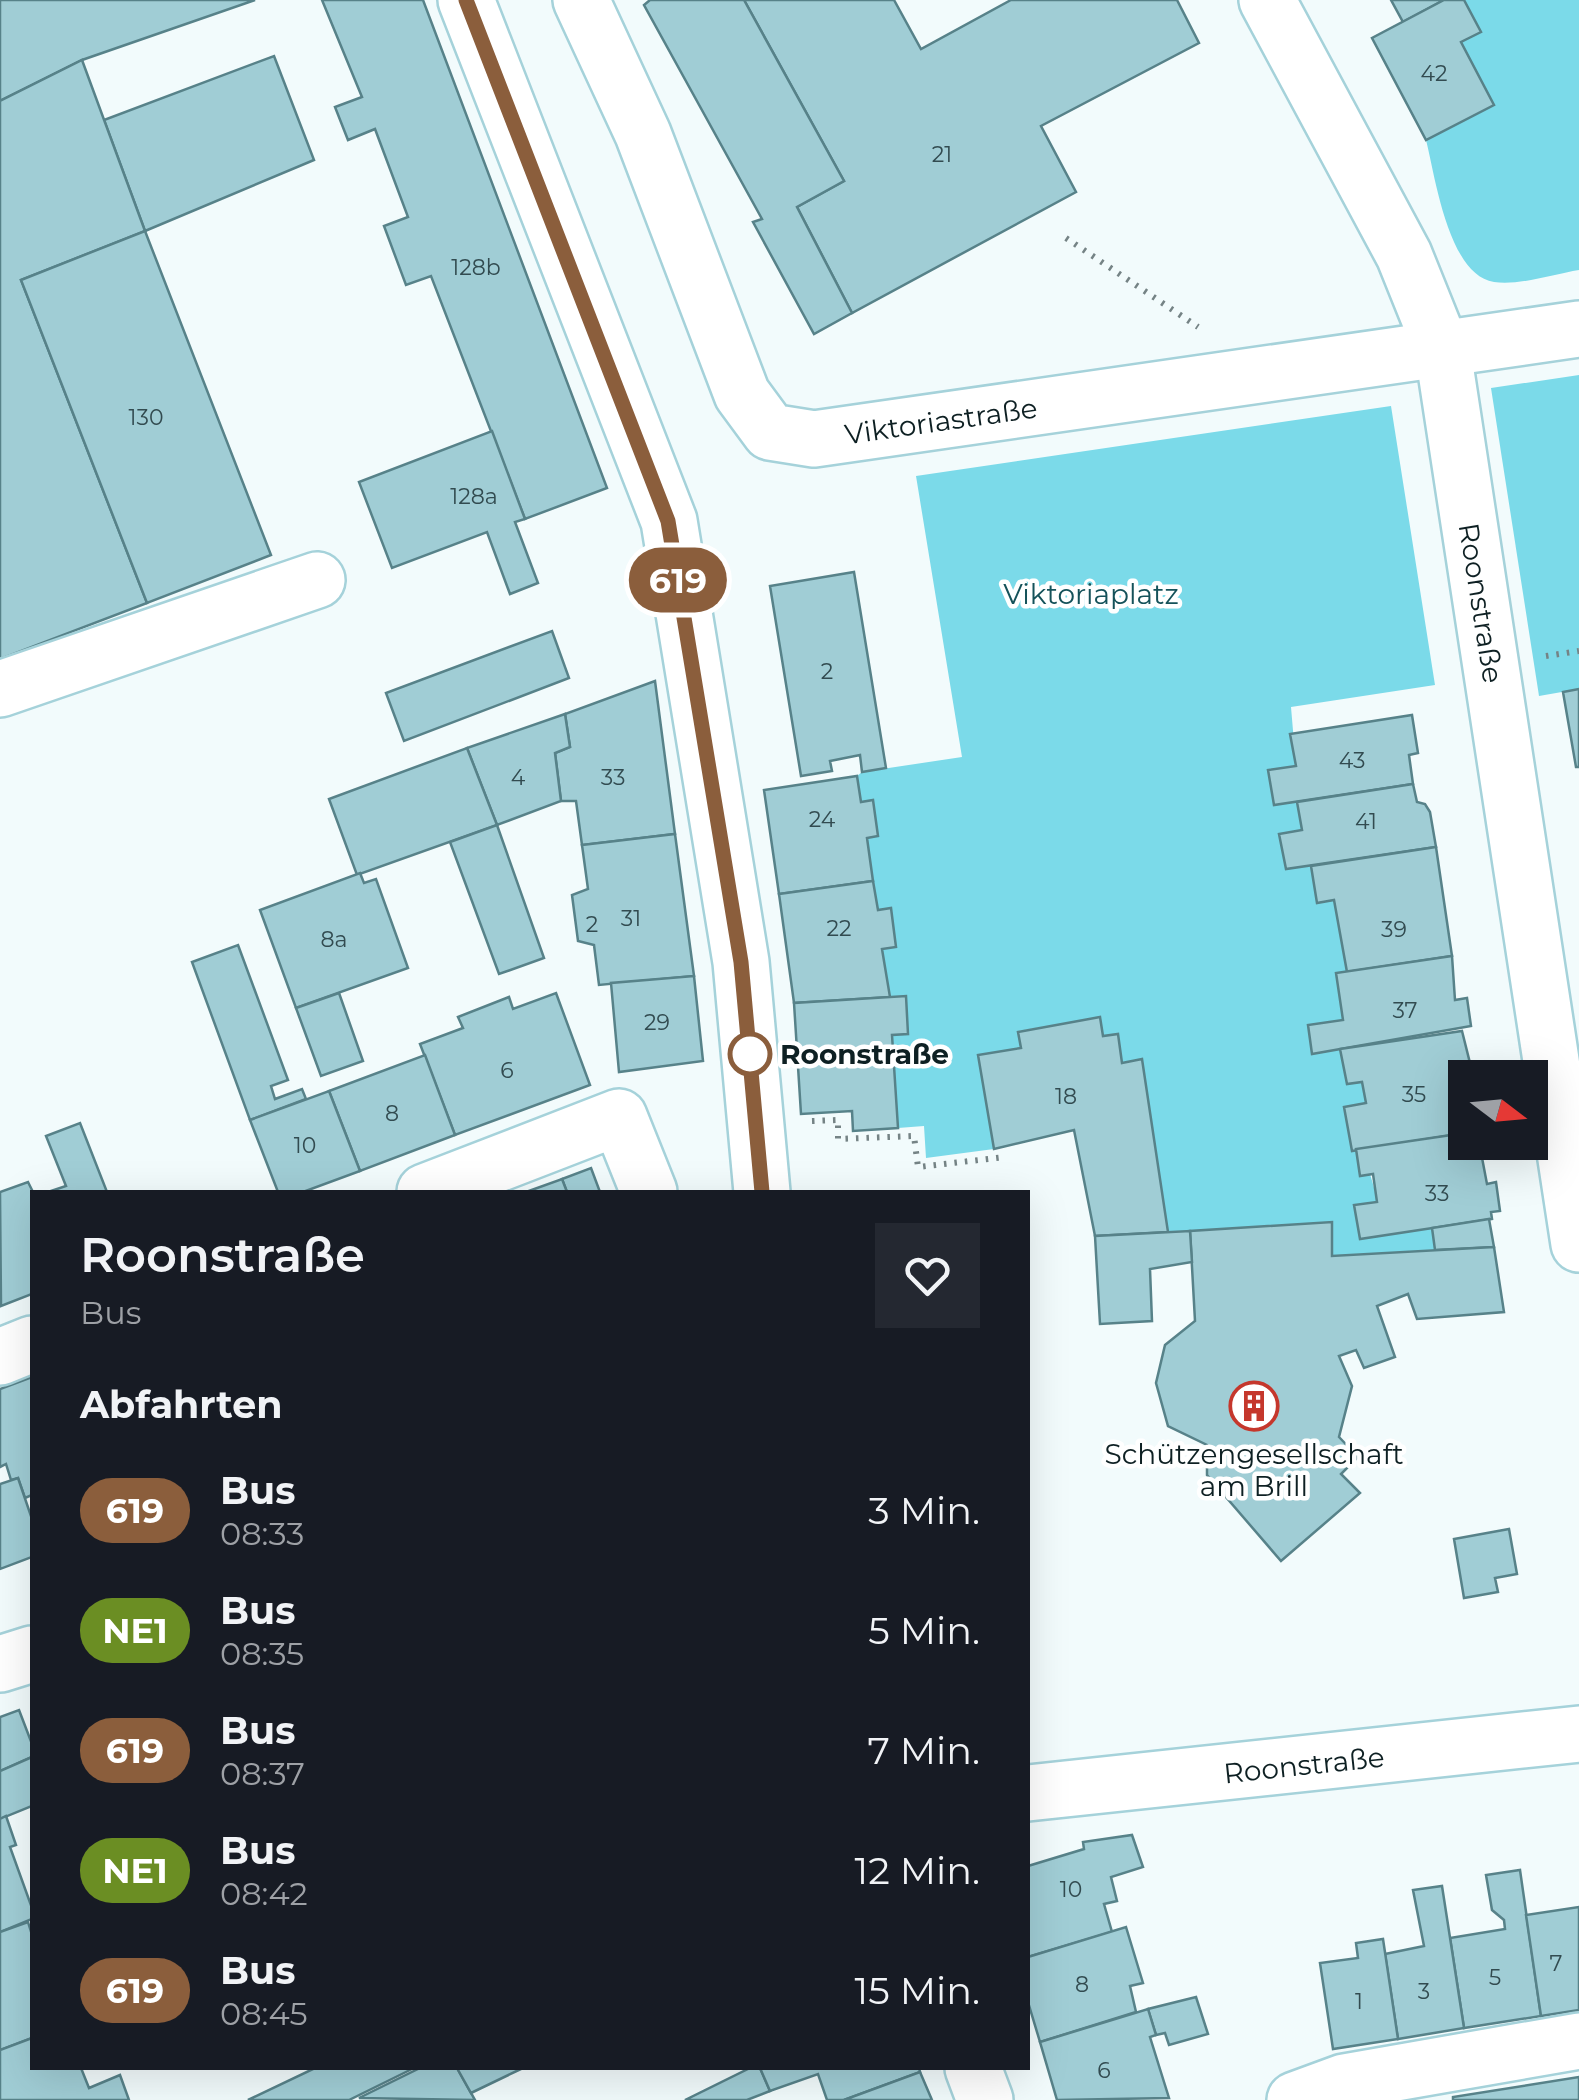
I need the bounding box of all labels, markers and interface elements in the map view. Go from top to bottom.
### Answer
house number: 42 [1421,60,1448,87]
house number: 21 [932,141,952,168]
house number: 128b [451,254,501,281]
street label: Viktoriastraße [843,391,1039,451]
house number: 130 [129,404,163,431]
house number: 128a [450,483,498,510]
street label: Roonstraße [1452,521,1510,685]
line badge: 619 [620,548,736,612]
text: 619 [649,559,707,602]
park label: Viktoriaplatz [1003,577,1179,611]
house number: 2 [821,658,833,685]
house number: 43 [1339,747,1365,774]
house number: 4 [511,764,526,791]
house number: 33 [601,764,625,791]
house number: 24 [809,806,836,833]
house number: 41 [1355,808,1377,835]
house number: 31 [621,905,641,932]
house number: 2 [586,911,598,938]
house number: 22 [827,915,852,942]
house number: 39 [1381,916,1407,943]
house number: 8a [320,926,348,953]
house number: 37 [1392,997,1418,1024]
house number: 29 [644,1009,670,1036]
marker: Roonstraße [729,1033,771,1075]
place label: Roonstraße [780,1037,949,1071]
house number: 6 [500,1057,514,1084]
north arrow [1448,1060,1548,1160]
map controls [1448,1060,1548,1160]
house number: 35 [1402,1081,1426,1108]
house number: 18 [1055,1083,1077,1110]
house number: 8 [385,1100,399,1127]
house number: 10 [294,1132,316,1159]
house number: 33 [1425,1180,1449,1207]
button: heart [875,1223,980,1328]
text: Roonstraße [80,1226,365,1284]
text: Bus [80,1293,141,1332]
building icon: Schützengesellschaft am Brill [1228,1380,1280,1432]
text: Abfahrten [80,1381,282,1428]
place label: Schützengesellschaft am Brill [1104,1437,1404,1503]
text: Bus [220,1467,295,1514]
text: 3 Min. [868,1487,980,1534]
text: 619 [106,1489,164,1532]
text: 08:33 [220,1514,304,1553]
text: Bus [220,1587,295,1634]
text: 5 Min. [868,1607,980,1654]
text: NE1 [102,1609,168,1652]
text: 08:35 [220,1634,304,1673]
text: Bus [220,1707,295,1754]
text: 7 Min. [867,1727,980,1774]
text: 619 [106,1729,164,1772]
street label: Roonstraße [1222,1740,1386,1790]
text: 08:37 [220,1754,305,1793]
text: Bus [220,1827,295,1874]
text: 12 Min. [854,1847,980,1894]
text: NE1 [102,1849,168,1892]
text: 08:42 [220,1874,308,1913]
house number: 10 [1060,1876,1082,1903]
text: Bus [220,1947,295,1994]
house number: 7 [1550,1950,1563,1977]
house number: 5 [1489,1964,1501,1991]
text: 15 Min. [855,1967,980,2014]
text: 619 [106,1969,164,2012]
house number: 8 [1075,1971,1089,1998]
house number: 3 [1418,1978,1430,2005]
house number: 1 [1355,1988,1363,2015]
text: 08:45 [220,1994,308,2033]
house number: 6 [1097,2057,1111,2084]

